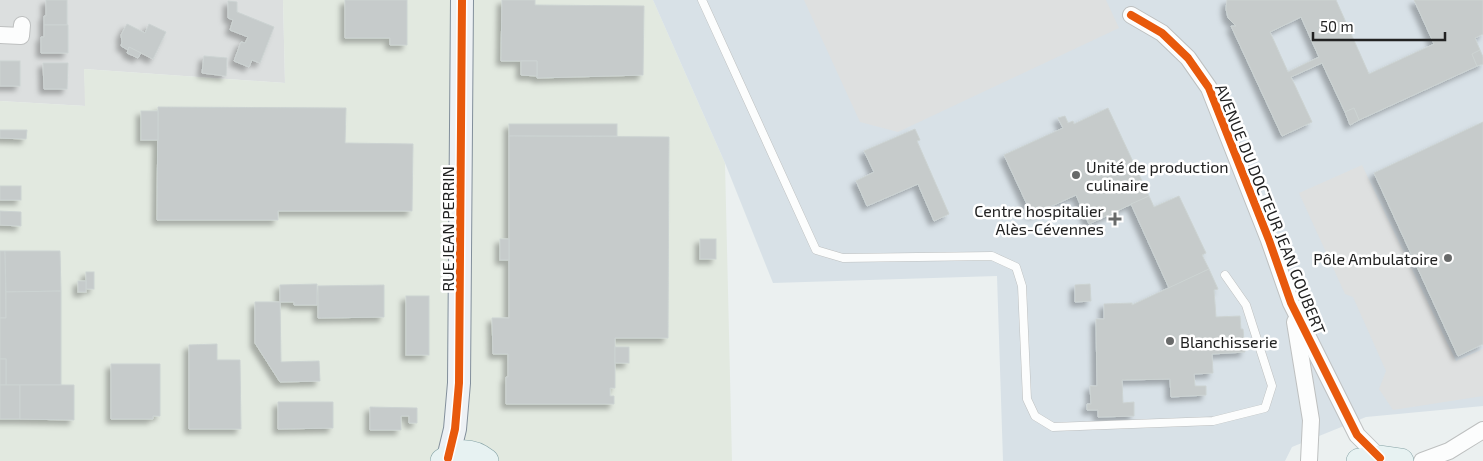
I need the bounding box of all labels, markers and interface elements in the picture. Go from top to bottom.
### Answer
scale bar [1313,10,1446,42]
text: 50 m [1320,17,1354,35]
street label: AVENUE DU DOCTEUR JEAN GOUBERT [1212,81,1330,337]
place label: Unité de production culinaire [1086,157,1229,194]
street label: RUE JEAN PERRIN [438,166,457,292]
marker: Unité de production culinaire [1070,169,1082,181]
place label: Centre hospitalier Alès-Cévennes [974,201,1105,238]
marker: Centre hospitalier Alès-Cévennes [1108,212,1122,226]
place label: Pôle Ambulatoire [1313,249,1438,268]
marker: Pôle Ambulatoire [1442,252,1454,264]
place label: Blanchisserie [1180,332,1278,351]
marker: Blanchisserie [1164,335,1176,347]

